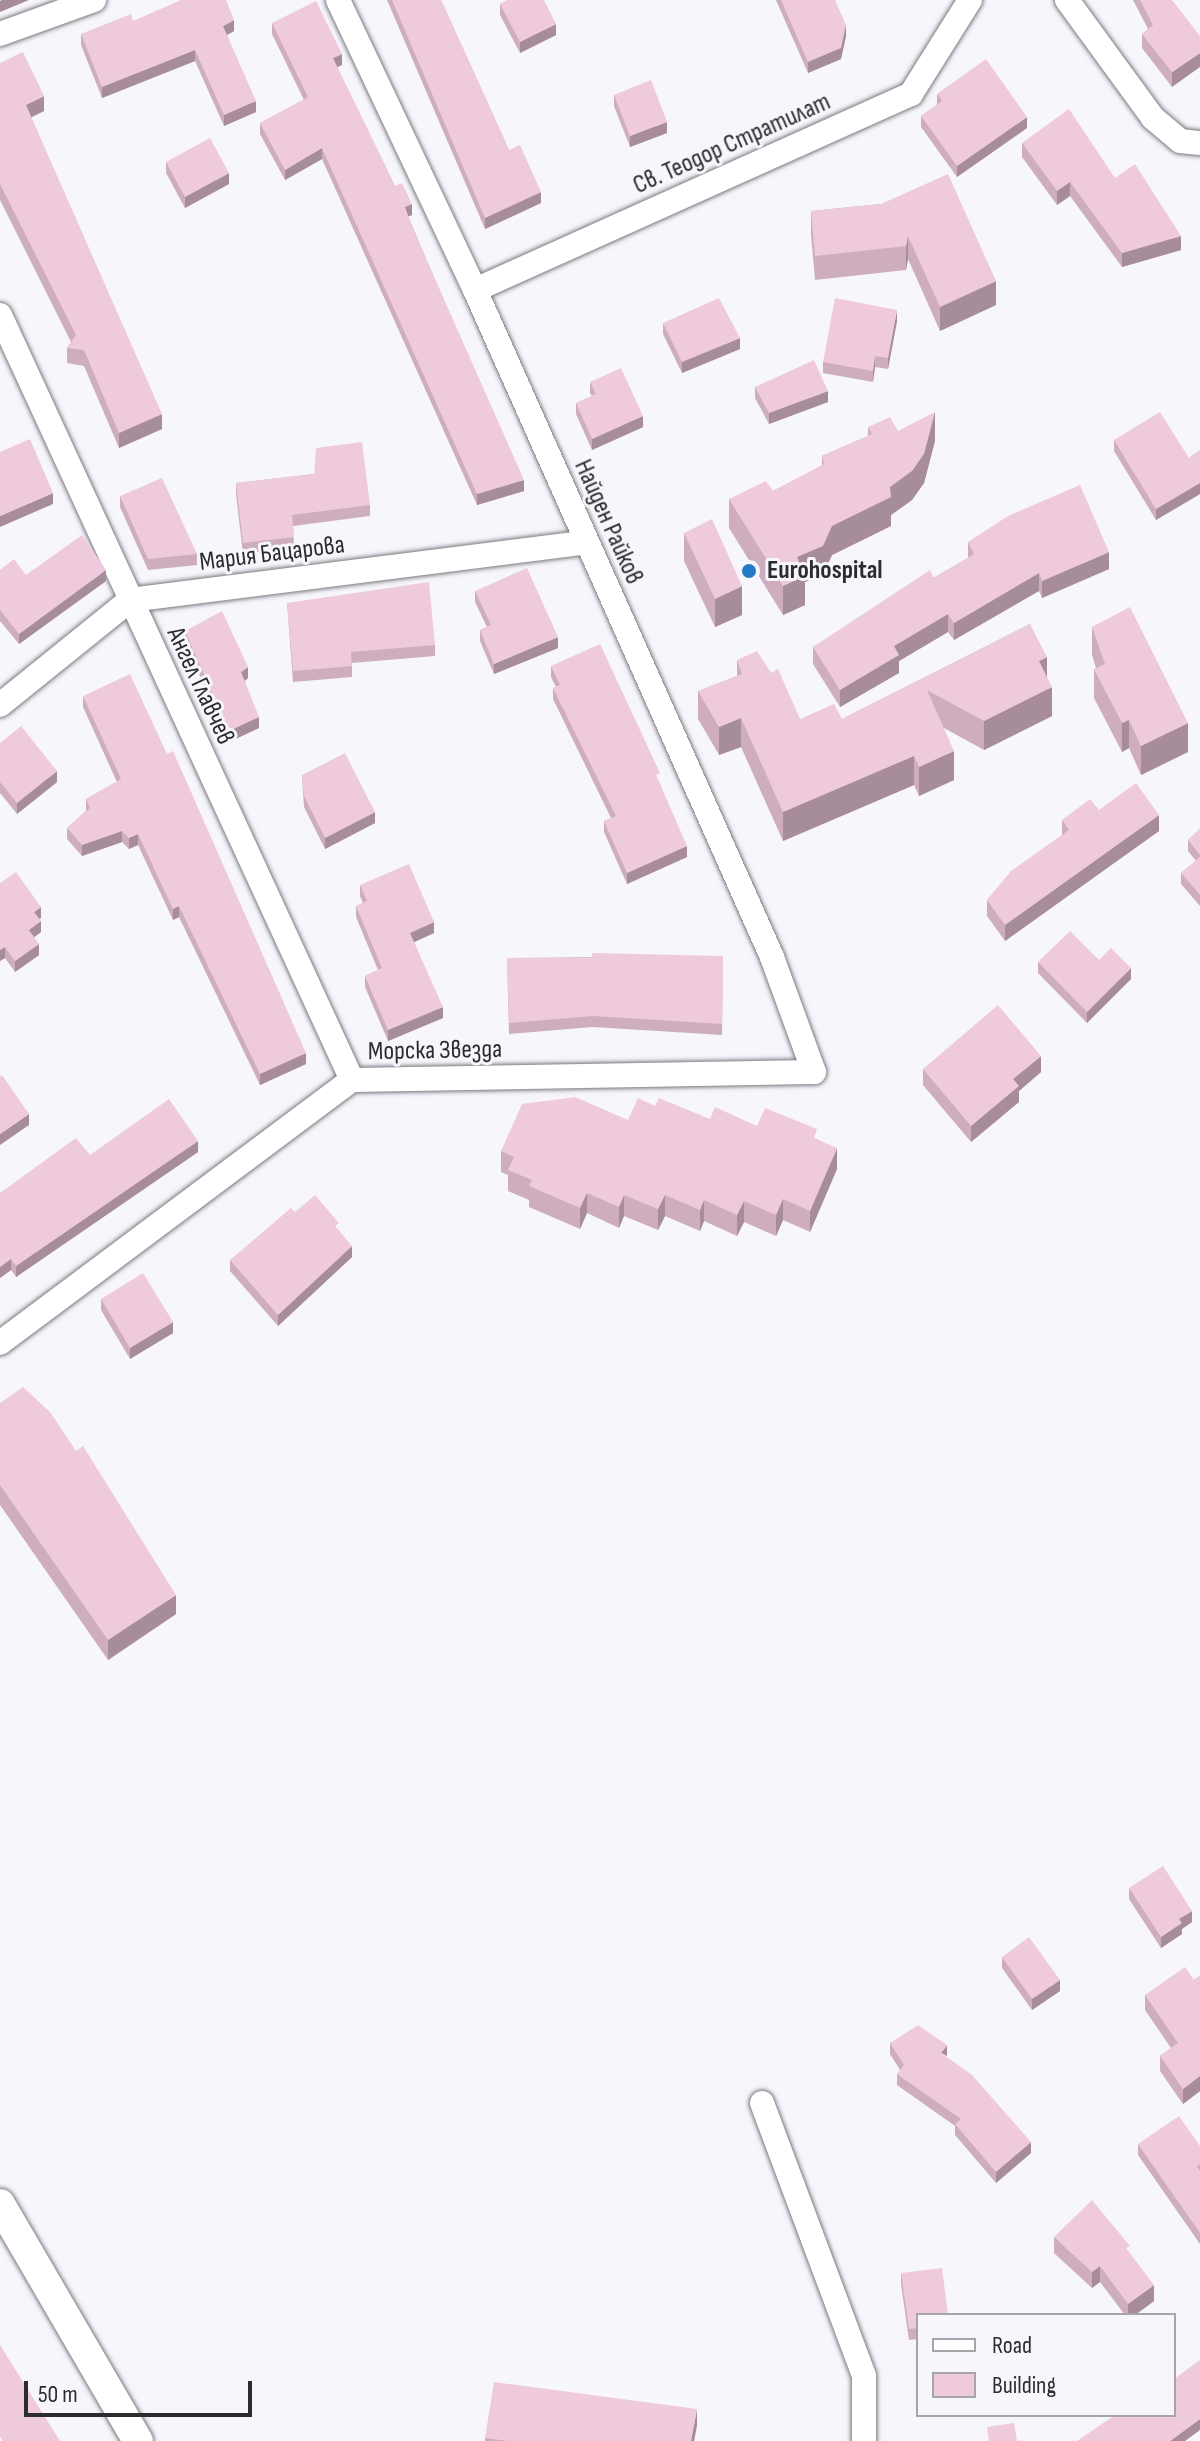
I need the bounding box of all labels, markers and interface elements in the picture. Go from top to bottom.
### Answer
street label: Св. Теодор Стратилат [628,86,836,202]
street label: Найден Райков [567,455,649,589]
street label: Мария Бацарова [198,530,346,578]
place label: Eurohospital [767,555,883,587]
marker: Eurohospital [738,560,760,582]
street label: Ангел Главчев [159,622,241,750]
street label: Морска Звезда [368,1034,502,1068]
legend [916,2313,1176,2417]
text: Road [992,2331,1032,2360]
scale bar [28,2365,256,2415]
text: Building [992,2371,1056,2400]
text: 50 m [38,2380,78,2409]

